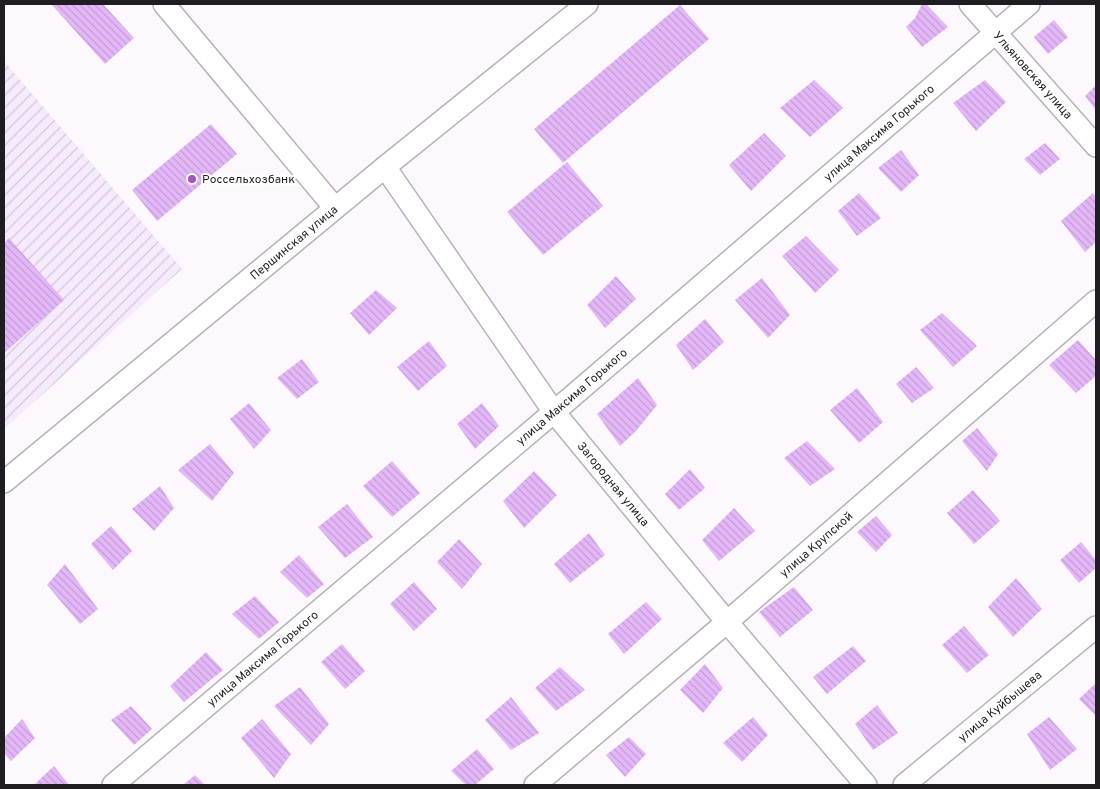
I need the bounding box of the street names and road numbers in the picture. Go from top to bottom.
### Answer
street label: Ульяновская улица [989,28,1076,123]
street label: улица Максима Горького [821,81,939,186]
street label: Першинская улица [247,202,342,284]
street label: улица Максима Горького [513,345,631,449]
street label: Загородная улица [573,439,652,530]
street label: улица Крупской [777,509,857,582]
street label: улица Максима Горького [204,607,323,711]
street label: улица Куйбышева [955,668,1046,746]

